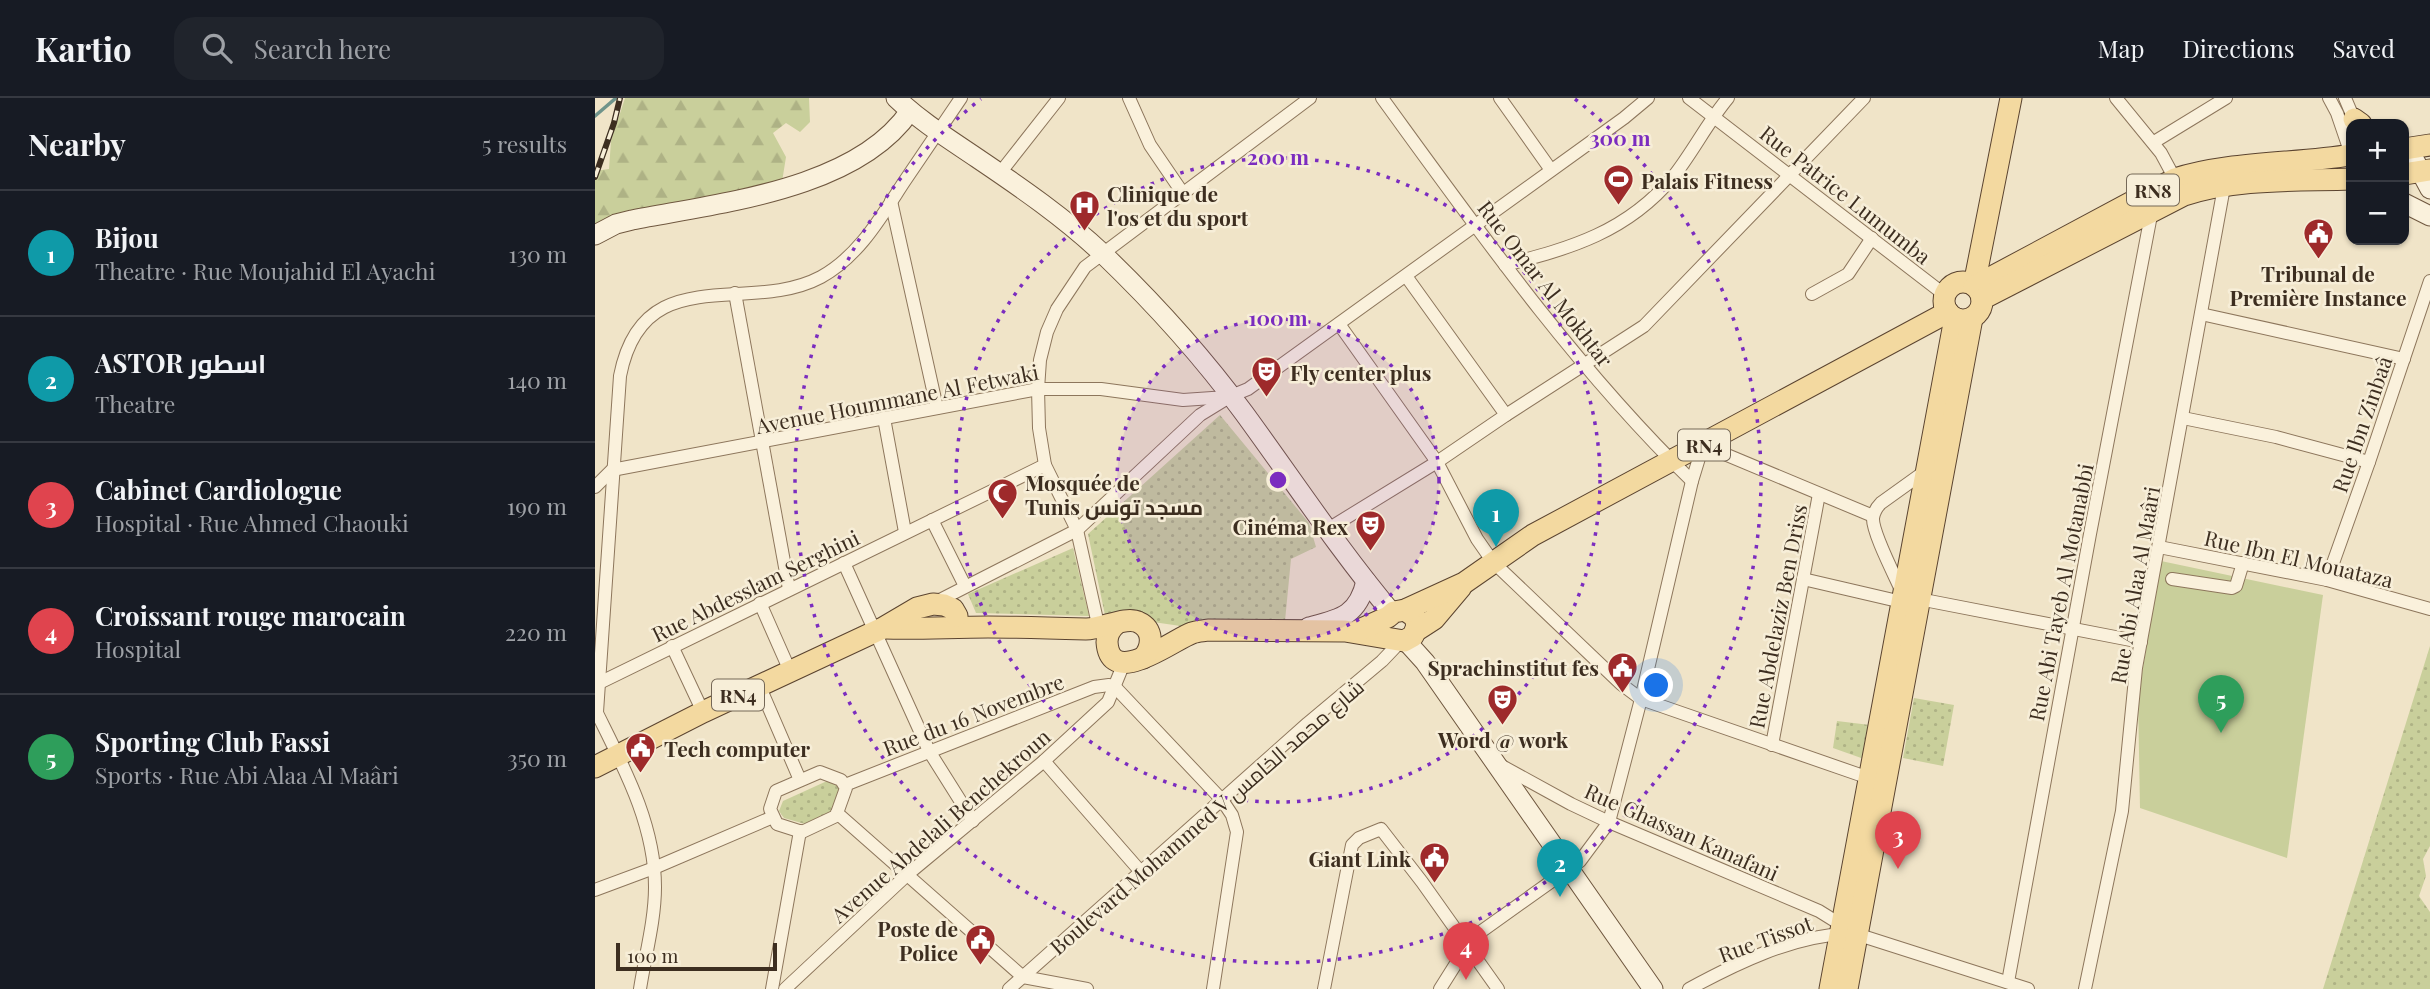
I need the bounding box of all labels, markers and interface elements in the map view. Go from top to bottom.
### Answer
search box [174,17,664,80]
text: Kartio [35,26,132,70]
icon: search [198,29,236,67]
text: Search here [254,31,391,66]
text: Map [2098,32,2144,64]
text: Directions [2182,32,2295,64]
text: Saved [2333,32,2395,64]
street label: Rue Patrice Lumumba [1755,118,1938,270]
map controls [2346,119,2409,245]
button: + [2346,119,2409,182]
text: 300 m [1589,123,1651,151]
text: Nearby [28,124,126,164]
text: 5 results [482,128,567,159]
text: 200 m [1247,142,1309,170]
sports icon: Palais Fitness [1601,163,1635,207]
place label: Palais Fitness [1641,166,1773,194]
road number: RN8 [2127,174,2179,206]
place label: Clinique de l'os et du sport [1107,179,1249,231]
button: − [2346,182,2409,245]
hospital icon: Clinique de l'os et du sport [1067,188,1101,232]
street label: Rue Omar Al Mokhtar [1472,194,1620,372]
public building icon: Tribunal de Première Instance [2301,216,2335,260]
text: Bijou [95,220,159,255]
text: 1 [47,238,55,269]
text: 130 m [509,238,567,269]
text: Theatre · Rue Moujahid El Ayachi [95,255,435,286]
place label: Tribunal de Première Instance [2229,259,2407,311]
text: 100 m [1248,303,1308,331]
text: ASTOR اسطور [95,345,266,380]
street label: Rue Ibn Zinbaâ [2325,352,2398,496]
theatre icon: Fly center plus [1250,355,1284,399]
street label: Avenue Hoummane Al Fetwaki [752,357,1041,439]
place label: Fly center plus [1290,358,1431,386]
text: 2 [45,364,57,395]
text: 140 m [507,364,567,395]
text: Theatre [95,388,175,419]
road number: RN4 [1678,430,1730,460]
street label: Rue Abi Tayeb Al Motanabbi [2021,461,2099,723]
place label: Mosquée de Tunis مسجد تونس [1025,468,1203,521]
centre of rings [1266,468,1290,492]
text: Cabinet Cardiologue [95,472,342,507]
mosque icon: Mosquée de Tunis مسجد تونس [985,477,1019,521]
street label: Rue Abi Alaa Al Maâri [2103,484,2165,686]
pin: 1 [1473,489,1519,547]
text: 3 [45,490,57,521]
text: 190 m [507,490,567,521]
street label: Rue Abdelaziz Ben Driss [1742,502,1812,730]
text: Hospital · Rue Ahmed Chaouki [95,507,409,538]
theatre icon: Cinéma Rex [1354,509,1388,553]
place label: Cinéma Rex [1233,512,1349,540]
street label: Rue Abdesslam Serghini [647,523,863,647]
street label: Rue Ibn El Mouataza [2202,523,2397,593]
text: Croissant rouge marocain [95,598,406,633]
text: 4 [45,616,57,647]
text: 220 m [505,616,567,647]
text: Hospital [95,633,181,664]
public building icon: Sprachinstitut fes [1605,650,1639,694]
place label: Sprachinstitut fes [1427,653,1599,681]
street label: Rue du 16 Novembre [879,667,1067,761]
your location [1639,668,1673,702]
street label: Boulevard Mohammed V شارع محمد الخامس [1043,672,1370,962]
pin: 5 [2198,675,2244,733]
road number: RN4 [712,680,764,710]
theatre icon: Word @ work [1486,682,1520,726]
street label: Avenue Abdelali Benchekroun [824,722,1056,929]
text: Sporting Club Fassi [95,724,330,759]
place label: Word @ work [1437,725,1569,753]
public building icon: Tech computer [624,731,658,775]
place label: Tech computer [664,734,810,762]
text: 5 [46,742,56,773]
text: 350 m [507,742,567,773]
text: Sports · Rue Abi Alaa Al Maâri [95,759,399,790]
street label: Rue Ghassan Kanafani [1581,776,1783,886]
pin: 3 [1875,811,1921,869]
pin: 2 [1537,839,1583,897]
public building icon: Giant Link [1417,841,1451,885]
place label: Giant Link [1308,844,1412,872]
street label: Rue Tissot [1714,908,1816,968]
place label: Poste de Police [877,914,958,966]
pin: 4 [1443,922,1489,980]
public building icon: Poste de Police [964,923,998,967]
scale bar [616,940,777,972]
text: 100 m [627,942,678,968]

